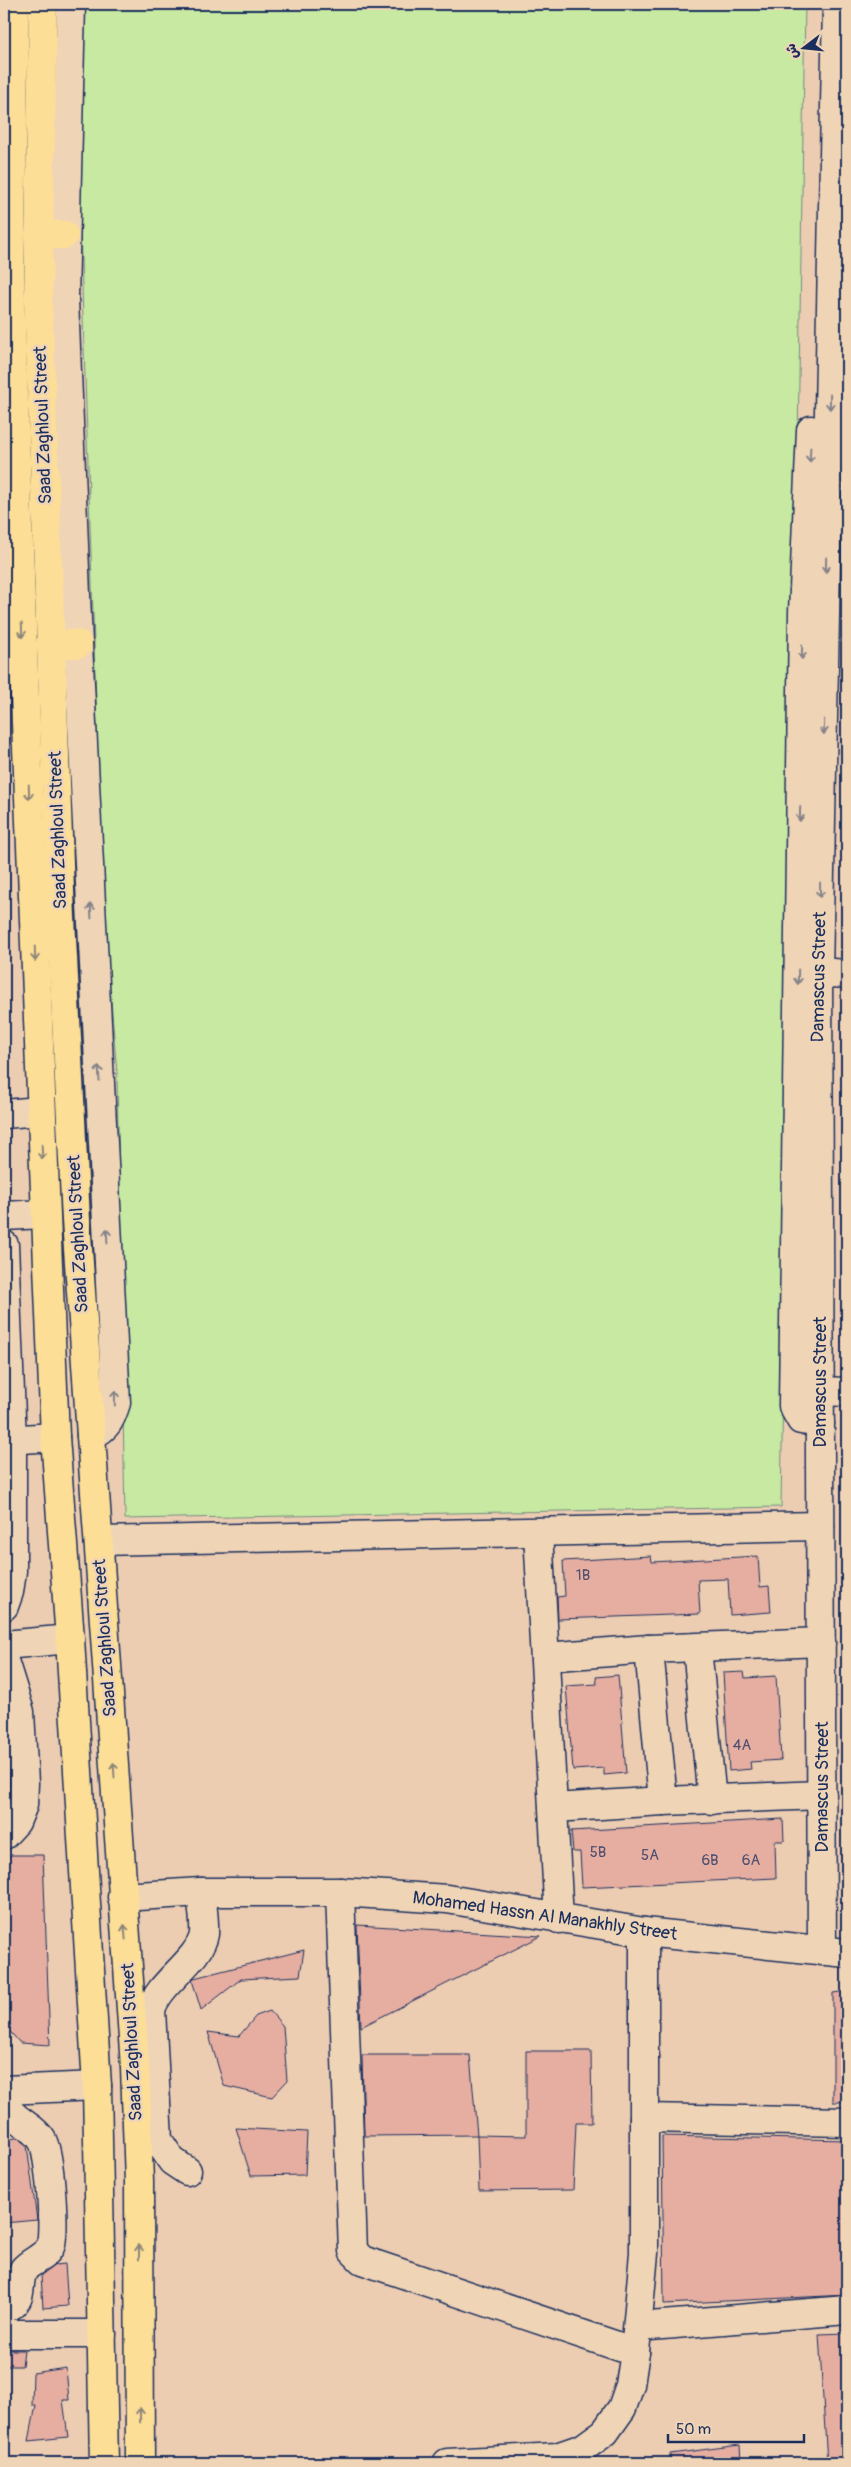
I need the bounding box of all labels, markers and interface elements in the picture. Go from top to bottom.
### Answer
north arrow [778,22,828,72]
text: ش [782,42,802,61]
street label: Saad Zaghloul Street [29,345,57,505]
one-way arrow [825,394,835,410]
one-way arrow [805,446,814,462]
one-way arrow [822,557,831,573]
one-way arrow [17,621,27,637]
one-way arrow [797,644,807,660]
one-way arrow [819,719,829,735]
street label: Saad Zaghloul Street [44,750,72,910]
one-way arrow [24,784,33,800]
one-way arrow [795,806,805,822]
one-way arrow [816,882,825,898]
one-way arrow [87,903,96,919]
street label: Damascus Street [806,911,832,1043]
one-way arrow [30,946,40,962]
one-way arrow [793,968,803,985]
one-way arrow [95,1066,104,1082]
one-way arrow [37,1144,47,1160]
street label: Saad Zaghloul Street [62,1154,94,1314]
one-way arrow [103,1228,112,1244]
street label: Damascus Street [809,1316,832,1448]
one-way arrow [110,1390,120,1406]
street label: Saad Zaghloul Street [88,1558,122,1718]
house number: 1B [576,1566,590,1585]
street label: Damascus Street [811,1721,834,1853]
house number: 4A [733,1736,751,1755]
one-way arrow [109,1763,118,1779]
house number: 5B [590,1843,606,1862]
house number: 5A [641,1846,659,1865]
house number: 6B [701,1851,719,1870]
house number: 6A [742,1851,760,1870]
street label: Mohamed Hassn Al Manakhly Street [411,1886,679,1946]
one-way arrow [120,1925,130,1941]
street label: Saad Zaghloul Street [116,1962,148,2122]
one-way arrow [134,2244,144,2260]
one-way arrow [135,2407,145,2423]
scale bar [668,2412,805,2444]
text: 50 m [676,2420,711,2439]

